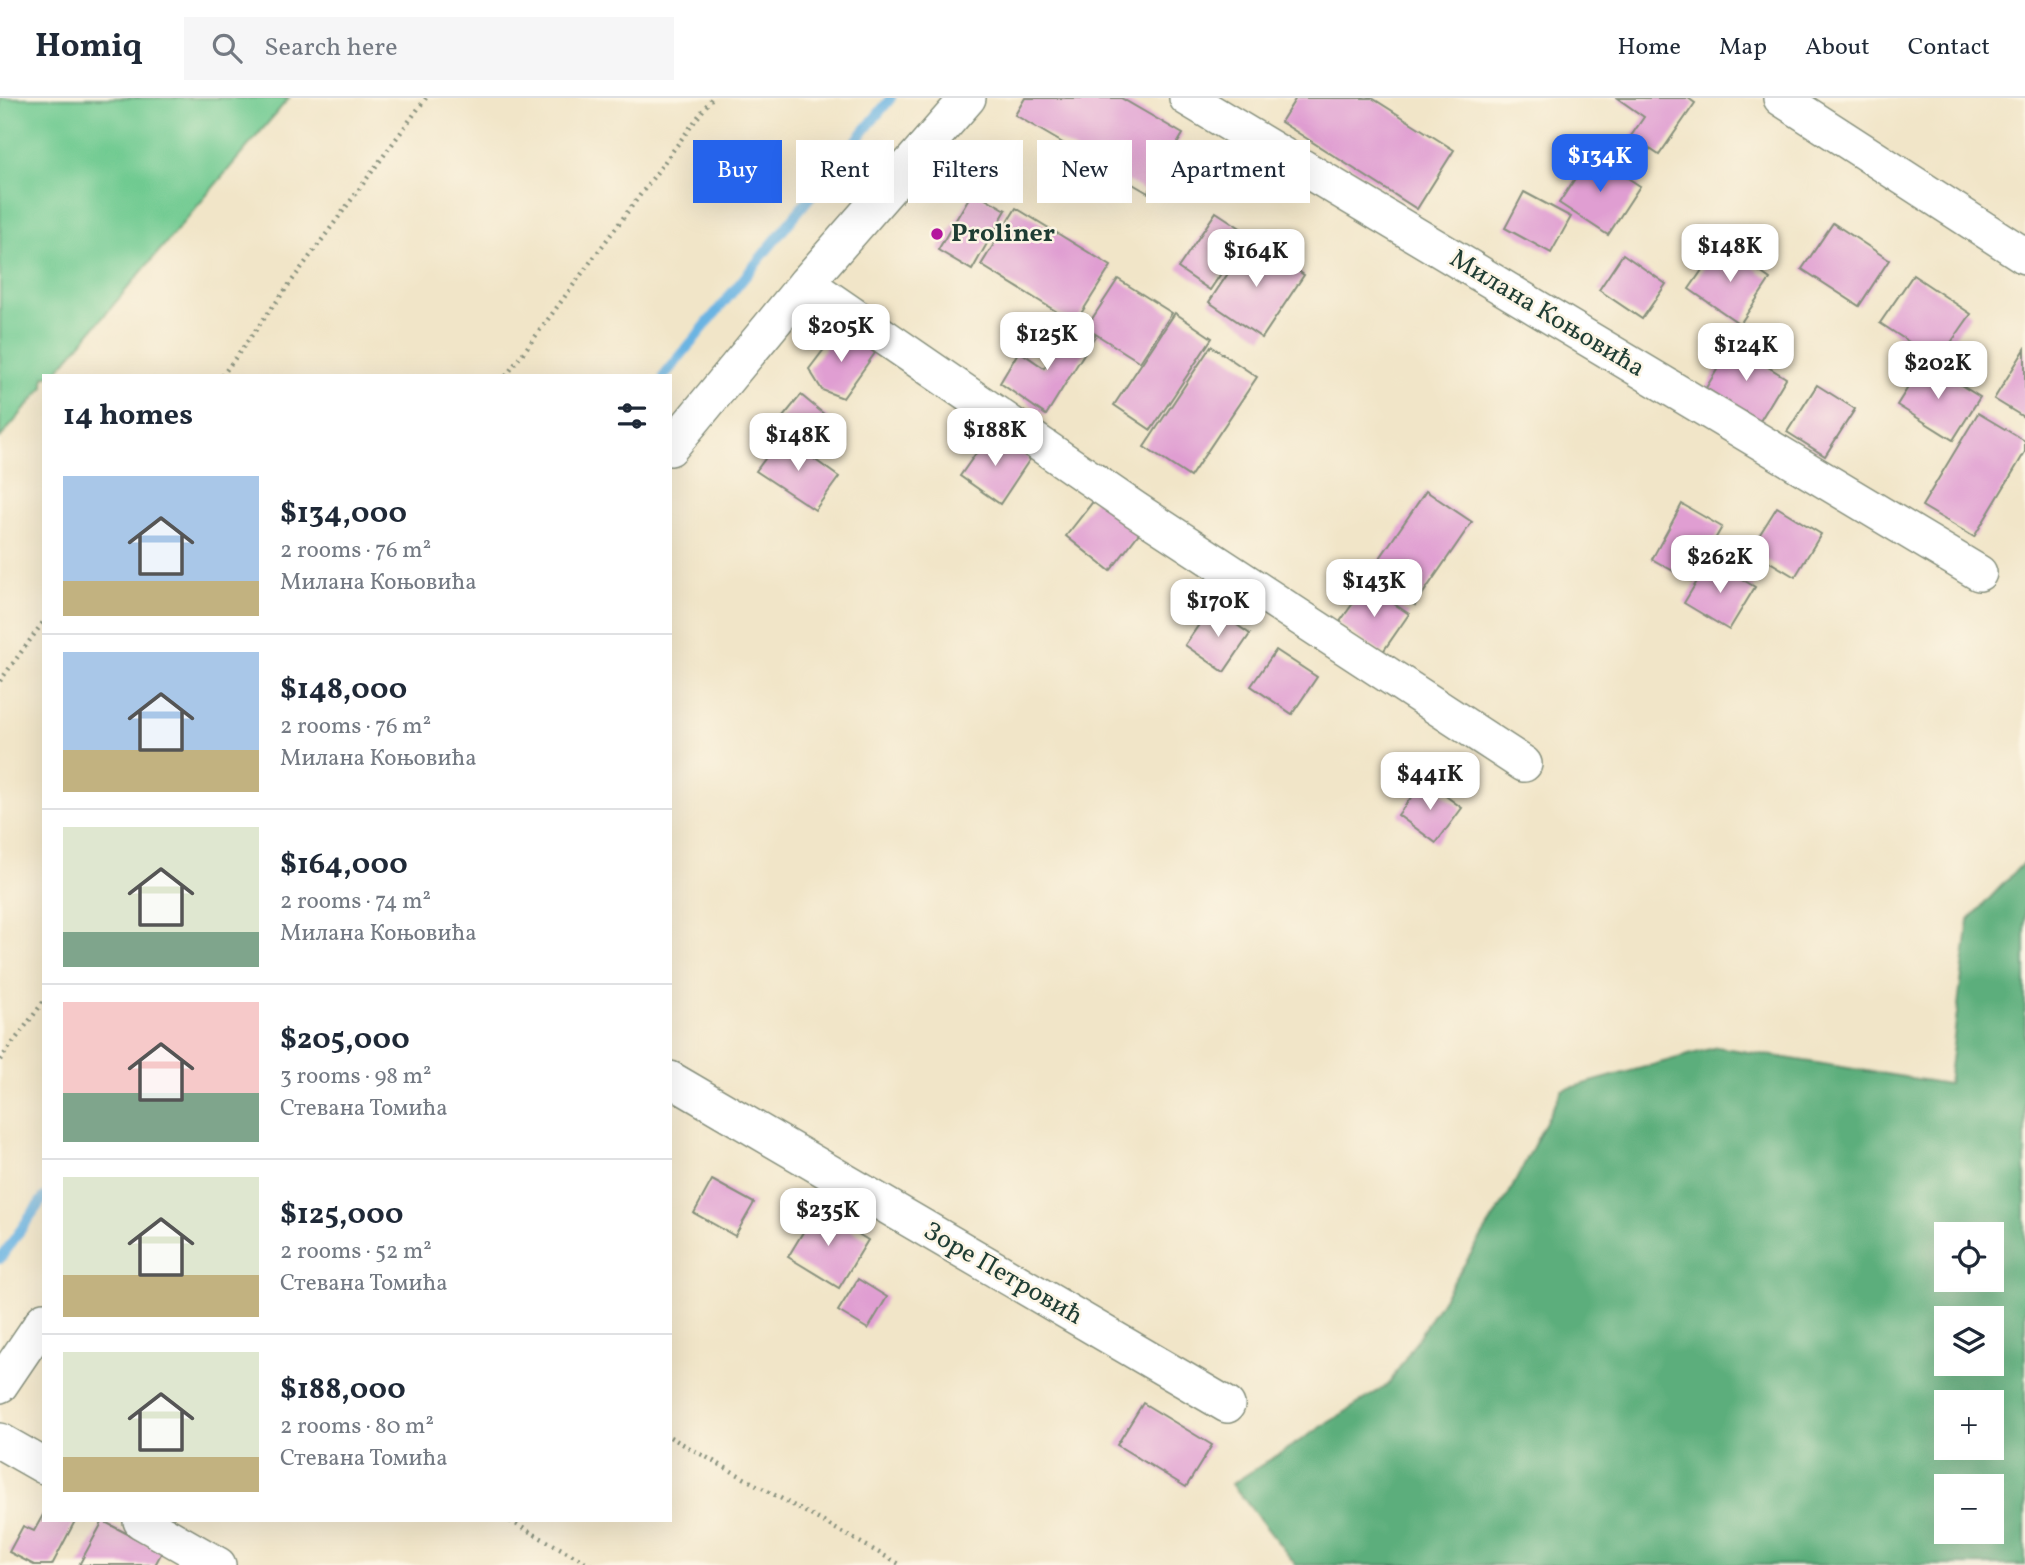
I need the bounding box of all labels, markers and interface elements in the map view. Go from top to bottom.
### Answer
search box [184,17,674,80]
text: Homiq [35,25,142,71]
icon: search [208,29,246,67]
text: Search here [264,30,397,66]
text: Home [1617,31,1681,65]
text: Map [1719,31,1767,65]
text: About [1805,31,1870,65]
text: Contact [1908,31,1990,65]
pin: $134K [1551,134,1649,194]
chip: Buy [693,140,782,203]
chip: Rent [796,140,894,203]
chip: Filters [908,140,1023,203]
chip: New [1037,140,1132,203]
chip: Apartment [1146,140,1310,203]
text: $134K [1568,141,1632,173]
place label: Proliner [951,216,1055,252]
pin: $148K [1681,225,1779,284]
marker: Proliner [929,226,945,242]
pin: $164K [1207,230,1305,289]
text: $148K [1698,231,1763,263]
text: $164K [1224,236,1288,268]
street label: Милана Коњовића [1442,241,1652,387]
pin: $205K [792,304,890,364]
text: $205K [808,311,874,343]
pin: $125K [998,313,1096,372]
text: $125K [1016,319,1078,351]
pin: $124K [1697,324,1795,383]
text: $124K [1714,330,1778,362]
pin: $202K [1889,342,1987,401]
text: $202K [1904,348,1972,380]
text: 14 homes [63,395,193,437]
icon: filters [613,397,651,435]
pin: $188K [946,408,1044,468]
pin: $148K [749,414,847,473]
text: $188K [963,415,1027,447]
text: $148K [766,420,831,452]
text: $134,000 [280,493,407,535]
icon: home [119,504,203,588]
text: 2 rooms · 76 m² [280,535,431,567]
pin: $262K [1671,536,1769,595]
text: $262K [1687,542,1753,574]
pin: $143K [1325,560,1423,619]
text: $143K [1342,566,1406,598]
text: Милана Коњовића [280,567,477,599]
pin: $170K [1169,580,1267,639]
text: $170K [1186,586,1250,618]
text: $148,000 [280,669,407,711]
icon: home [119,680,203,764]
text: 2 rooms · 76 m² [280,711,431,743]
text: Милана Коњовића [280,743,477,775]
pin: $441K [1381,752,1479,812]
text: $441K [1397,759,1463,791]
text: $164,000 [280,844,408,886]
icon: home [119,855,203,939]
text: 2 rooms · 74 m² [280,886,431,918]
text: Милана Коњовића [280,918,477,950]
text: $205,000 [280,1019,410,1061]
icon: home [119,1030,203,1114]
text: 3 rooms · 98 m² [280,1061,432,1093]
text: Стевана Томића [280,1093,448,1125]
pin: $235K [779,1188,877,1248]
text: $125,000 [280,1194,404,1236]
text: $235K [796,1195,860,1227]
icon: home [119,1205,203,1289]
street label: Зоре Петровић [917,1214,1089,1334]
map controls [1934,1222,2004,1544]
button: locate [1934,1222,2004,1292]
text: 2 rooms · 52 m² [280,1236,432,1268]
text: Стевана Томића [280,1268,448,1300]
button: layers [1934,1306,2004,1376]
text: $188,000 [280,1369,406,1411]
icon: home [119,1380,203,1464]
button: + [1934,1390,2004,1460]
text: 2 rooms · 80 m² [280,1411,434,1443]
text: Стевана Томића [280,1443,448,1475]
button: − [1934,1474,2004,1544]

